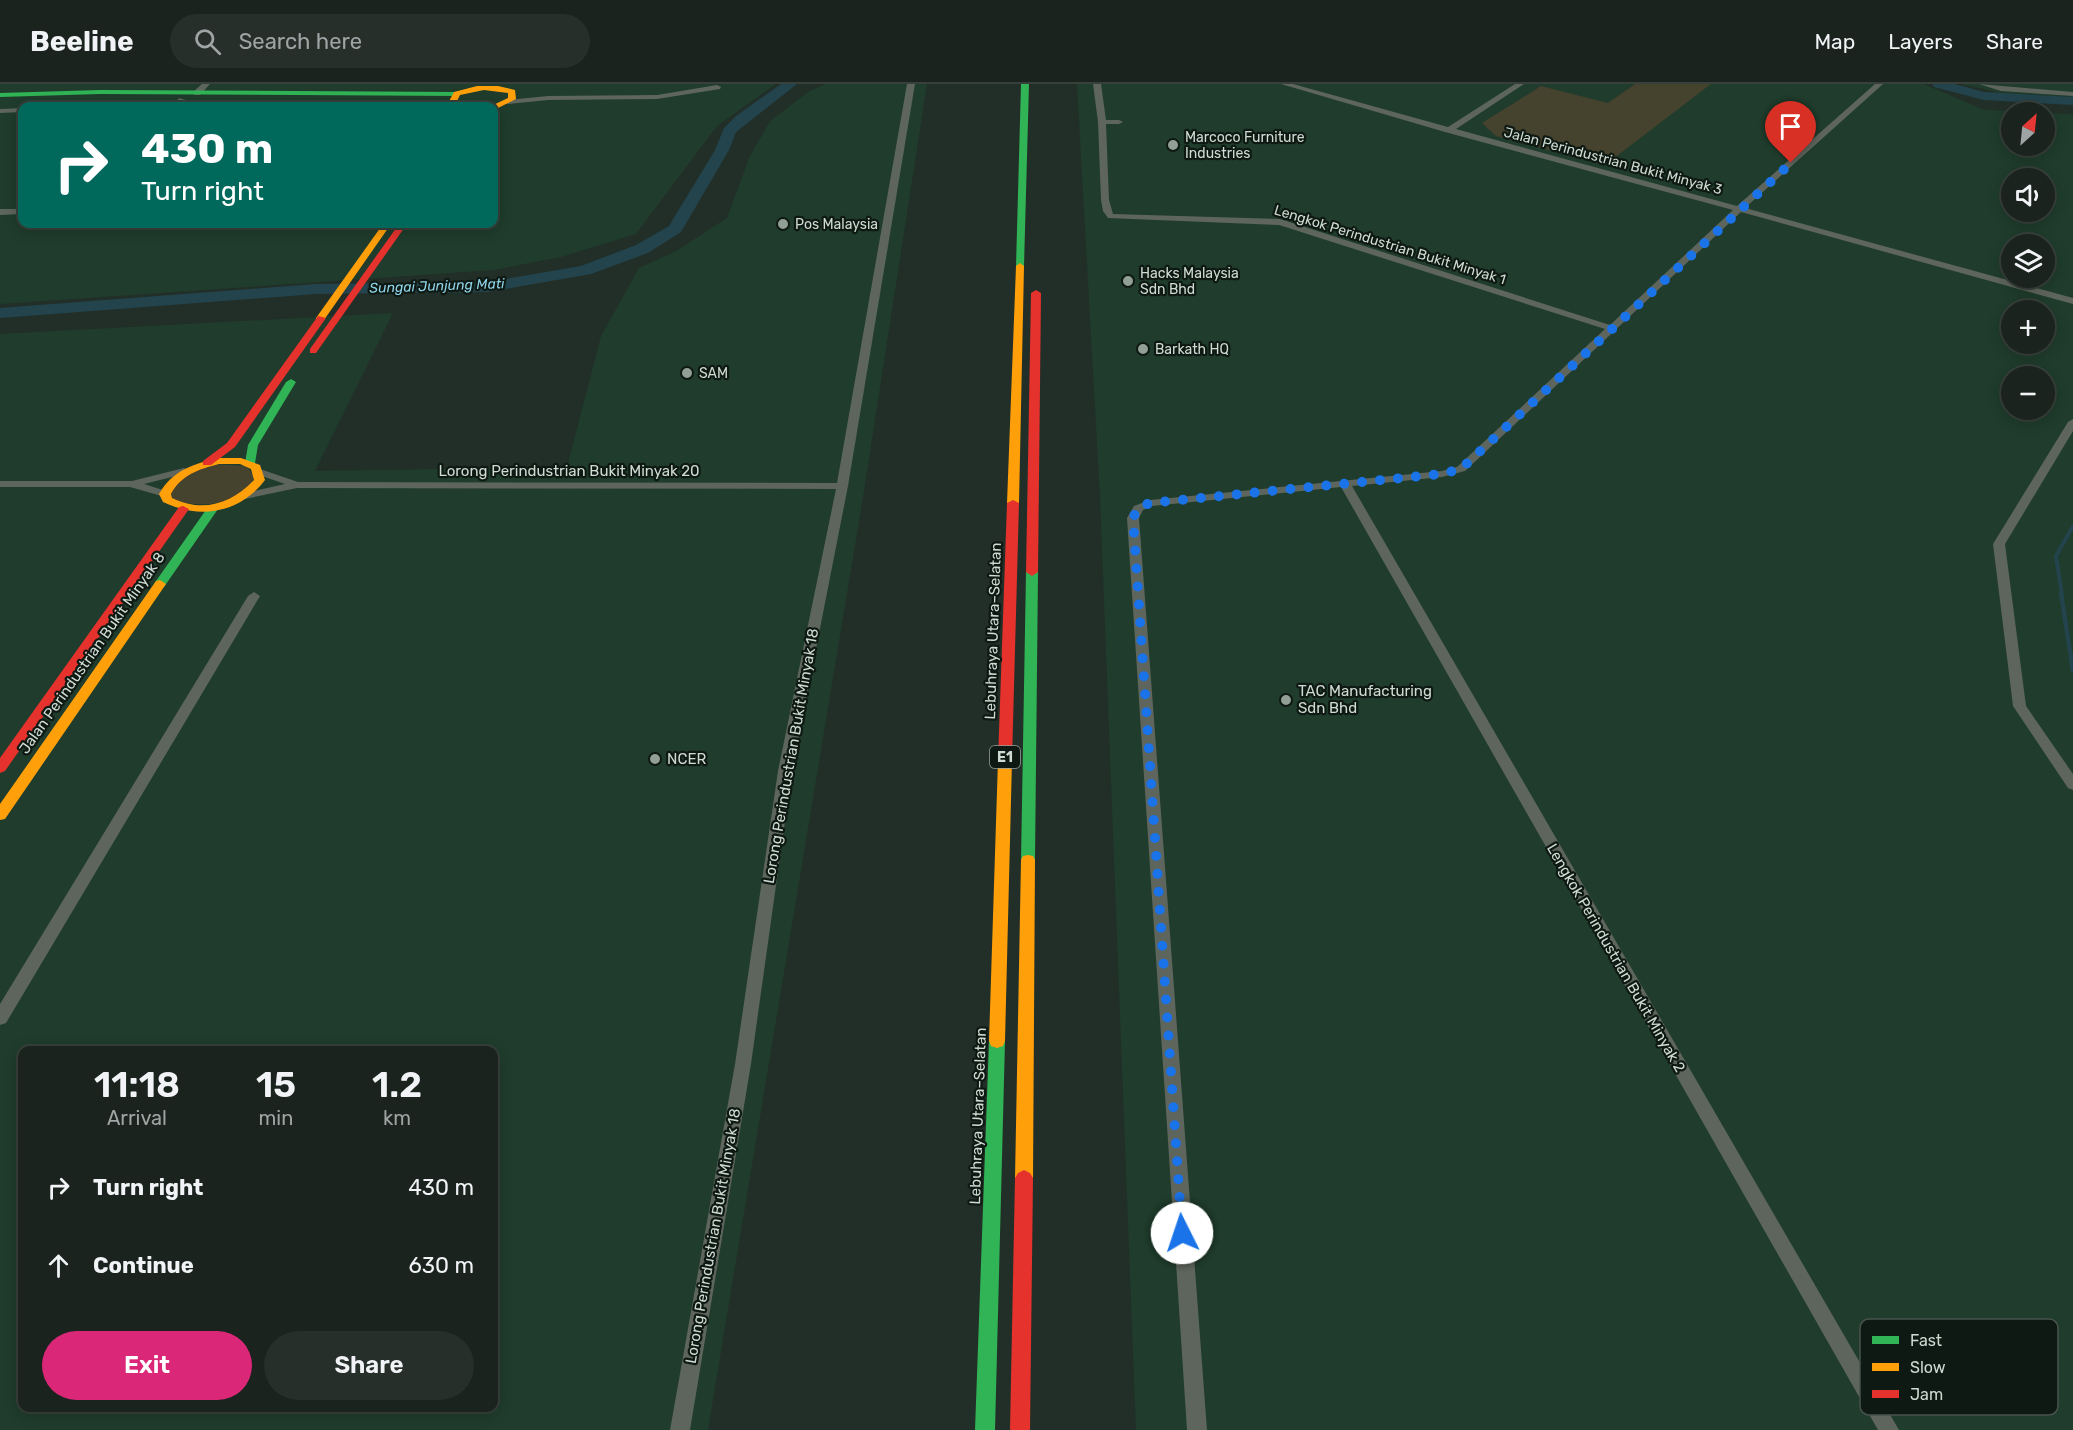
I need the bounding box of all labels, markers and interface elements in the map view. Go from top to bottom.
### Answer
search box [170,14,590,68]
text: Beeline [30,25,134,58]
icon: search [191,25,224,58]
text: Search here [239,28,362,55]
text: Map [1814,29,1855,54]
text: Layers [1888,29,1953,54]
text: Share [1986,29,2043,54]
pin [1765,101,1816,163]
north arrow [2001,102,2055,156]
map controls [2001,102,2055,420]
icon: arrive [1774,110,1807,143]
text: 430 m [141,124,273,174]
street label: Jalan Perindustrian Bukit Minyak 3 [1502,124,1724,198]
icon: right [42,126,120,204]
place label: Marcoco Furniture Industries [1185,129,1305,162]
marker: Marcoco Furniture Industries [1166,138,1180,152]
button: sound [2001,168,2055,222]
text: Turn right [141,175,264,207]
street label: Lengkok Perindustrian Bukit Minyak 1 [1272,202,1508,288]
place label: Pos Malaysia [795,216,878,233]
marker: Pos Malaysia [776,217,790,231]
button: layers [2001,234,2055,288]
place label: Hacks Malaysia Sdn Bhd [1140,265,1239,298]
marker: Hacks Malaysia Sdn Bhd [1121,274,1135,288]
water label: Sungai Junjung Mati [369,275,505,297]
button: + [2001,300,2055,354]
place label: Barkath HQ [1155,341,1229,358]
marker: Barkath HQ [1136,342,1150,356]
place label: SAM [699,365,728,382]
marker: SAM [680,366,694,380]
button: − [2001,366,2055,420]
street label: Lorong Perindustrian Bukit Minyak 20 [438,462,700,480]
street label: Lebuhraya Utara–Selatan [981,542,1005,720]
street label: Jalan Perindustrian Bukit Minyak 8 [15,549,169,757]
street label: Lorong Perindustrian Bukit Minyak 18 [760,627,822,885]
place label: TAC Manufacturing Sdn Bhd [1298,682,1432,717]
marker: TAC Manufacturing Sdn Bhd [1279,693,1293,707]
road number: E1 [990,746,1020,768]
place label: NCER [667,750,707,768]
marker: NCER [648,752,662,766]
street label: Lengkok Perindustrian Bukit Minyak 2 [1543,841,1689,1076]
street label: Lebuhraya Utara–Selatan [966,1027,990,1205]
text: 11:18 [94,1063,180,1106]
text: 15 [256,1063,296,1106]
text: 1.2 [372,1063,422,1106]
text: Arrival [107,1106,167,1130]
text: min [259,1106,293,1130]
text: km [383,1106,411,1130]
street label: Lorong Perindustrian Bukit Minyak 18 [682,1107,744,1365]
icon: right [42,1171,75,1204]
text: Turn right [93,1174,203,1201]
text: 430 m [408,1174,474,1201]
position arrow [1150,1201,1214,1265]
icon: ahead [42,1249,75,1282]
text: Continue [93,1252,194,1279]
text: 630 m [409,1252,474,1279]
legend [1860,1319,2058,1415]
button: Exit [42,1331,252,1400]
button: Share [264,1331,474,1400]
text: Fast [1910,1331,1942,1350]
text: Slow [1910,1358,1946,1377]
text: Jam [1910,1385,1943,1404]

